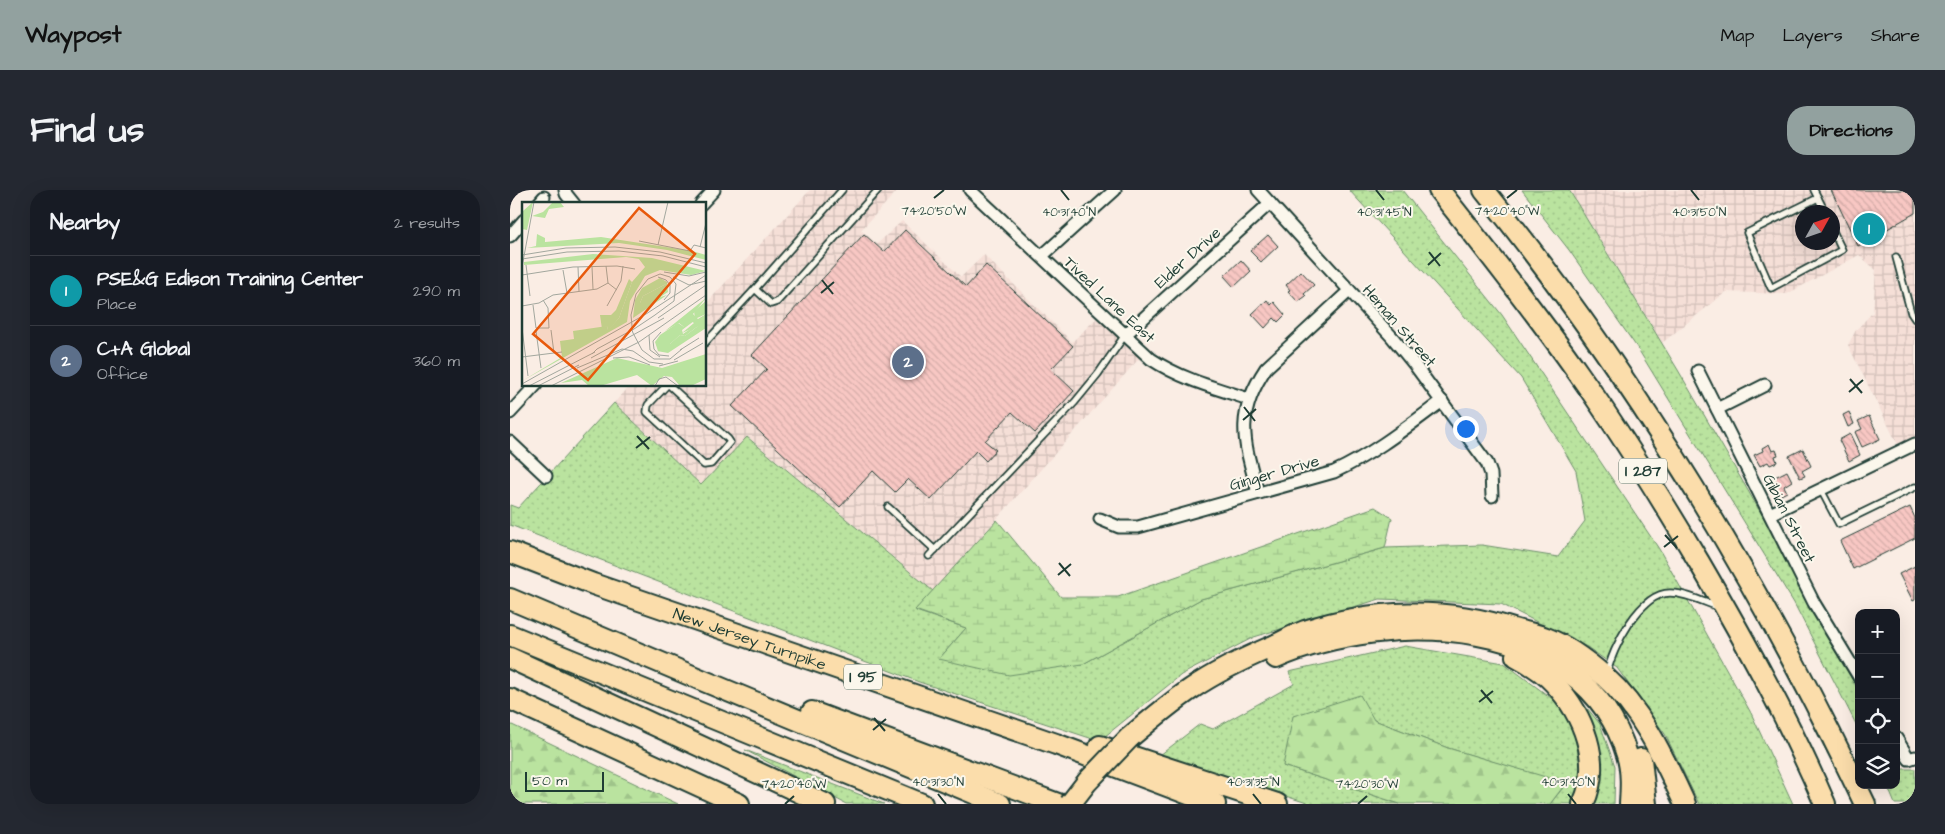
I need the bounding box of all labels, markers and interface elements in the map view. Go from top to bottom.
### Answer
text: Waypost [25,18,122,52]
text: Map [1720,23,1754,48]
text: Layers [1782,23,1843,48]
text: Share [1871,23,1920,48]
text: Find us [30,106,144,155]
button: Directions [1787,106,1915,155]
inset map [522,202,706,386]
text: 74°20'50"W [902,203,967,220]
text: 74°20'40"W [1475,203,1540,220]
text: 40°31'40"N [1042,204,1097,221]
text: 40°31'45"N [1357,204,1412,221]
text: 40°31'50"N [1672,204,1727,221]
north arrow [1795,205,1840,250]
text: Nearby [50,208,120,237]
pin: 1 [1853,210,1885,248]
text: 2 results [394,212,460,234]
street label: Elder Drive [1150,222,1226,294]
street label: Tived Lane East [1059,251,1160,348]
text: PSE&G Edison Training Center [97,266,363,293]
text: 1 [65,280,67,302]
text: 290 m [413,280,460,302]
street label: Heman Street [1357,280,1442,372]
text: Place [97,293,137,315]
text: C+A Global [97,336,190,363]
pin: 2 [892,343,924,381]
text: 2 [61,350,71,372]
text: 360 m [413,350,460,372]
text: Office [97,363,148,385]
your location [1453,416,1479,442]
street label: Ginger Drive [1227,450,1322,497]
road number: I 287 [1619,458,1667,484]
street label: Gibian Street [1757,470,1821,567]
street label: New Jersey Turnpike [670,603,829,676]
map controls [1855,609,1900,789]
button: + [1855,609,1900,654]
button: − [1855,654,1900,699]
road number: I 95 [844,664,882,690]
button: locate [1855,699,1900,744]
button: layers [1855,744,1900,789]
scale bar [525,769,604,792]
text: 50 m [532,771,567,791]
text: 40°31'30"N [912,774,964,791]
text: 40°31'35"N [1227,774,1280,791]
text: 40°31'40"N [1541,774,1596,791]
text: 74°20'40"W [762,776,827,793]
text: 74°20'30"W [1336,776,1399,793]

